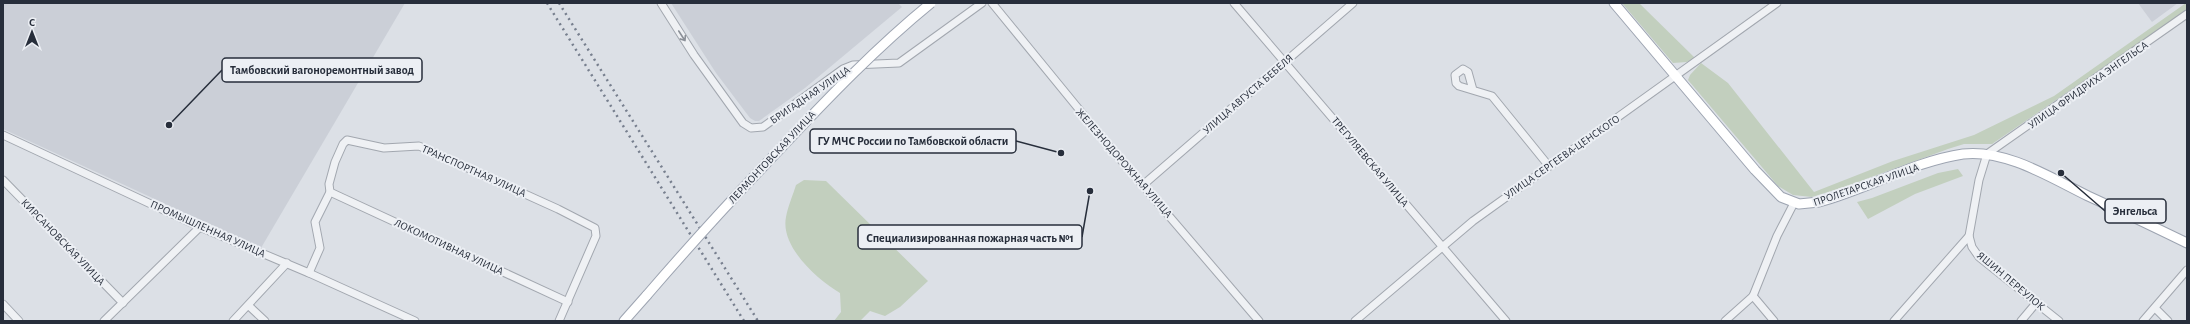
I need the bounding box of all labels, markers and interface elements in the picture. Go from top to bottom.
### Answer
north arrow [12,12,52,52]
text: С [29,17,35,28]
one-way arrow [678,30,686,41]
street label: УЛИЦА ФРИДРИХА ЭНГЕЛЬСА [2026,39,2150,131]
street label: УЛИЦА АВГУСТА БЕБЕЛЯ [1201,52,1295,136]
callout: Тамбовский вагоноремонтный завод [222,58,422,82]
text: Тамбовский вагоноремонтный завод [230,64,414,76]
street label: БРИГАДНАЯ УЛИЦА [768,64,853,126]
street label: ЖЕЛЕЗНОДОРОЖНАЯ УЛИЦА [1074,106,1175,220]
street label: ЛЕРМОНТОВСКАЯ УЛИЦА [726,108,818,205]
street label: УЛИЦА СЕРГЕЕВА-ЦЕНСКОГО [1502,113,1622,201]
street label: ТРЕГУЛЯЕВСКАЯ УЛИЦА [1329,115,1411,209]
callout: ГУ МЧС России по Тамбовской области [810,129,1016,153]
text: ГУ МЧС России по Тамбовской области [818,135,1008,147]
street label: ТРАНСПОРТНАЯ УЛИЦА [420,143,528,199]
street label: ПРОЛЕТАРСКАЯ УЛИЦА [1812,162,1921,208]
street label: КИРСАНОВСКАЯ УЛИЦА [19,197,107,288]
street label: ПРОМЫШЛЕННАЯ УЛИЦА [149,199,268,260]
callout: Энгельса [2105,199,2166,223]
text: Энгельса [2112,205,2158,217]
street label: ЛОКОМОТИВНАЯ УЛИЦА [393,217,506,277]
callout: Специализированная пожарная часть №1 [858,225,1082,249]
text: Специализированная пожарная часть №1 [866,232,1074,244]
street label: ЯШИН ПЕРЕУЛОК [1975,250,2047,313]

